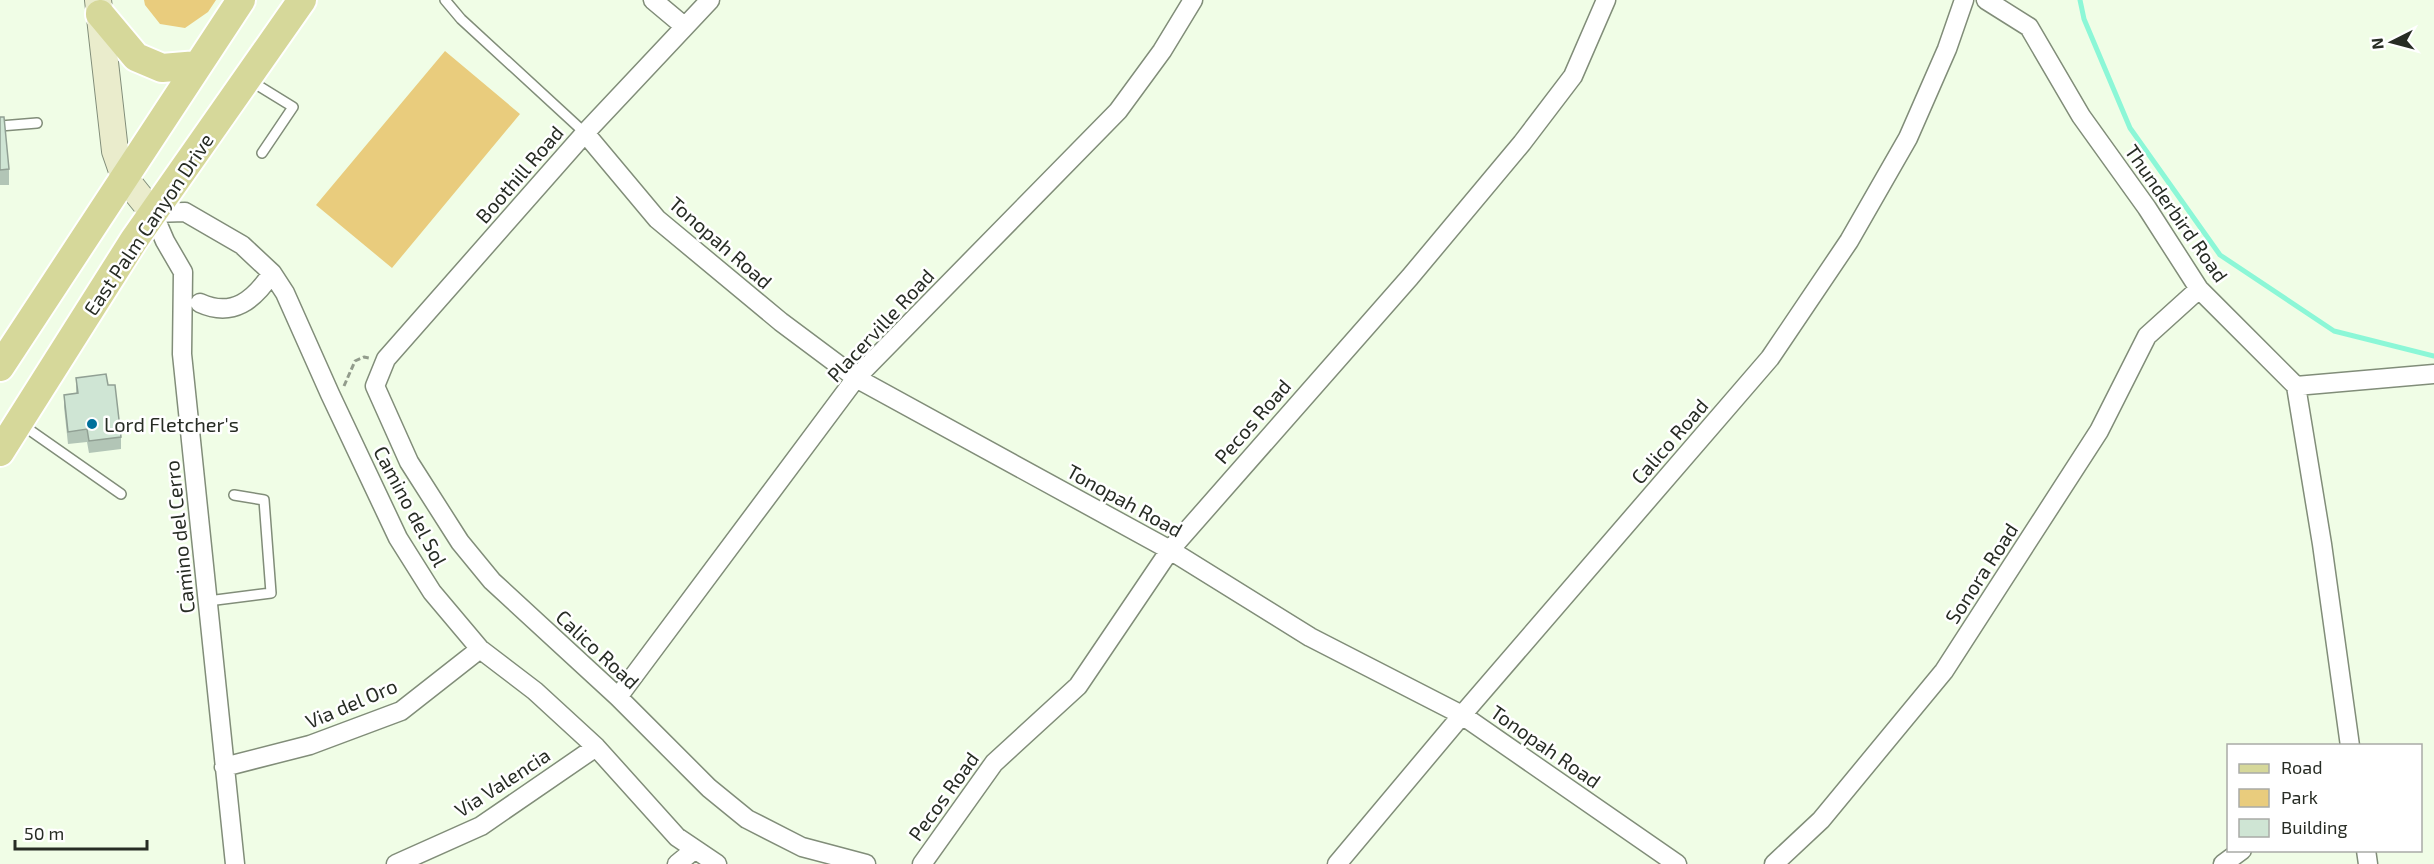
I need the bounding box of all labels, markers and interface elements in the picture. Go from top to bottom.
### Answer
north arrow [2362,12,2422,72]
text: N [2367,37,2387,50]
street label: Boothill Road [470,120,568,228]
street label: East Palm Canyon Drive [78,128,218,320]
street label: Thunderbird Road [2121,140,2233,286]
street label: Tonopah Road [665,191,777,293]
street label: Placerville Road [822,263,938,387]
street label: Pecos Road [1209,374,1295,468]
street label: Calico Road [1626,394,1712,488]
place label: Lord Fletcher's [104,412,239,436]
marker: Lord Fletcher's [85,417,99,431]
street label: Camino del Sol [369,442,453,570]
street label: Tonopah Road [1063,458,1187,542]
street label: Camino del Cerro [159,459,199,615]
street label: Sonora Road [1940,518,2022,628]
street label: Calico Road [551,604,645,694]
street label: Via del Oro [302,673,400,733]
street label: Tonopah Road [1487,699,1605,793]
street label: Via Valencia [450,742,554,822]
legend [2227,744,2422,852]
street label: Pecos Road [903,747,983,845]
text: Road [2281,756,2322,778]
text: Park [2281,786,2318,808]
scale bar [15,813,147,851]
text: Building [2281,816,2348,838]
text: 50 m [24,822,64,844]

